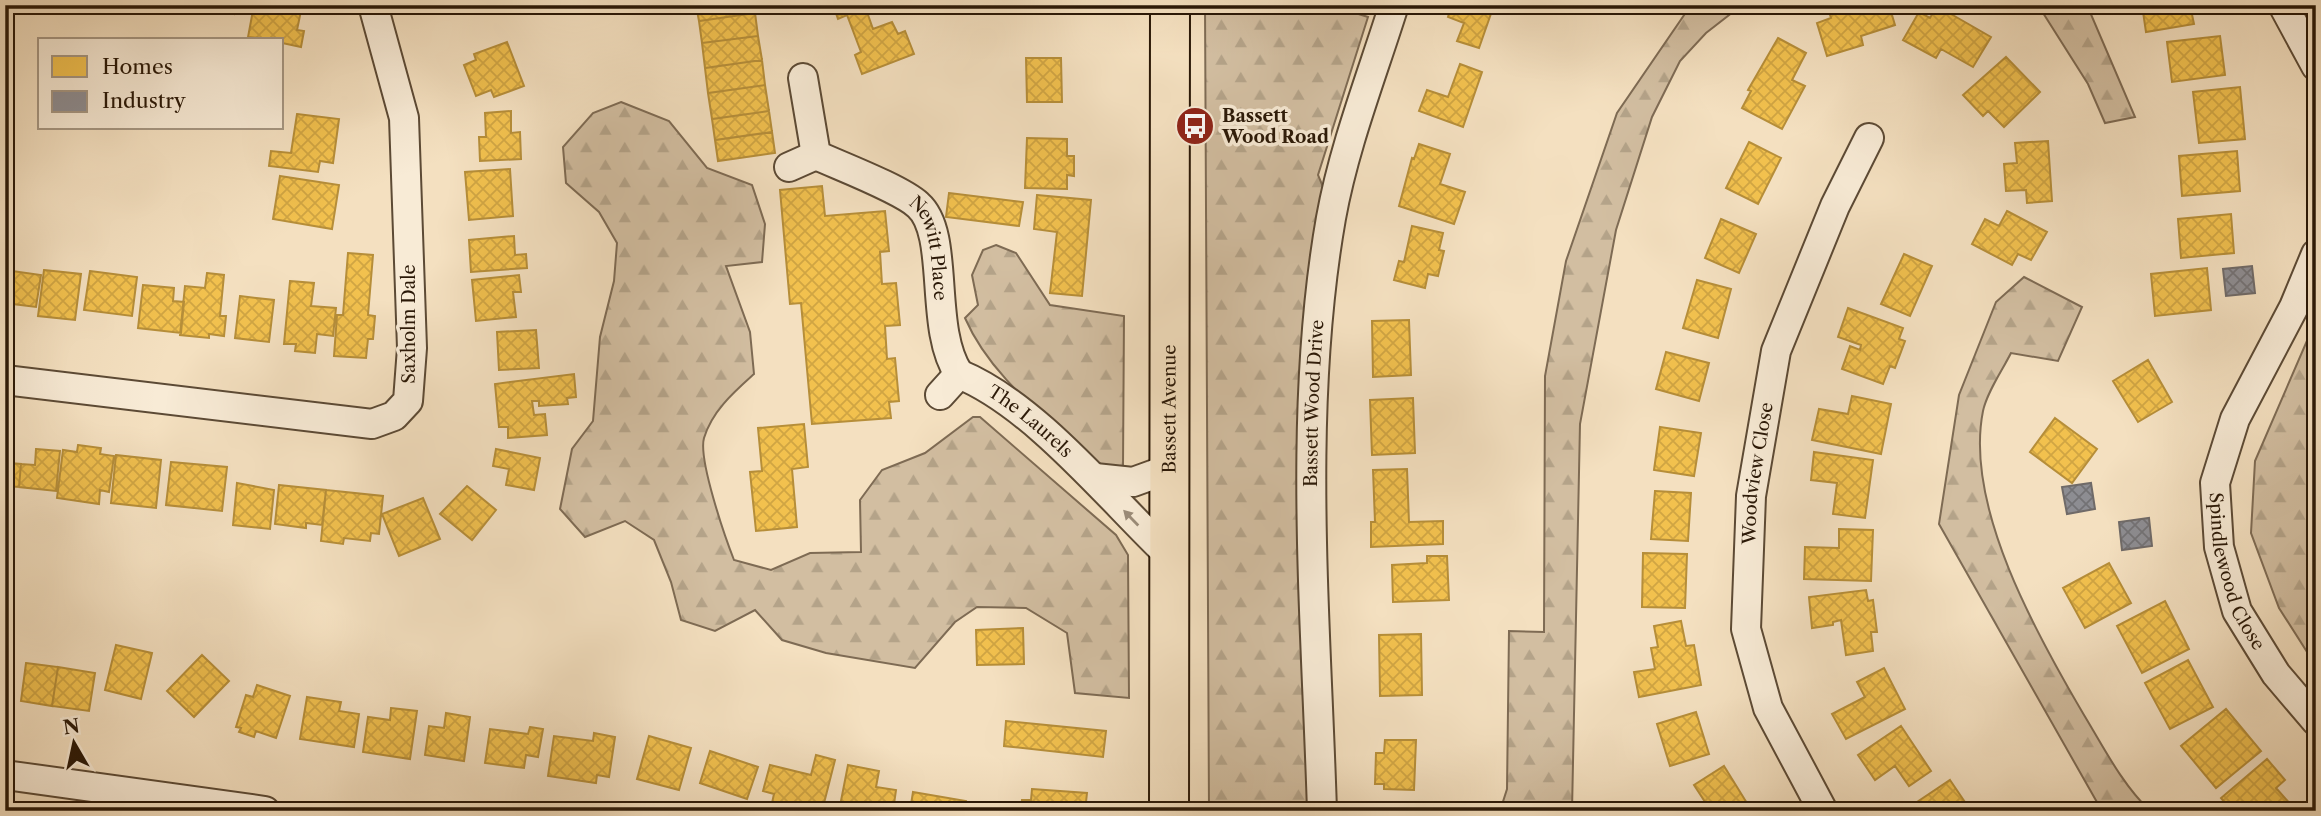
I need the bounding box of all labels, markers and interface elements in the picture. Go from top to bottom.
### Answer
legend [38,38,284,130]
text: Homes [102,54,173,79]
text: Industry [102,88,186,113]
bus stop icon: Bassett Wood Road [1174,105,1216,147]
place label: Bassett Wood Road [1221,105,1329,148]
street label: Newitt Place [905,191,951,301]
street label: Saxholm Dale [398,264,420,384]
street label: Bassett Wood Drive [1300,319,1329,487]
street label: Bassett Avenue [1158,345,1181,473]
street label: The Laurels [984,380,1077,462]
street label: Woodview Close [1738,401,1778,546]
street label: Spindlewood Close [2205,492,2270,654]
one-way arrow [1123,510,1139,527]
north arrow [38,708,108,778]
text: N [61,714,81,739]

